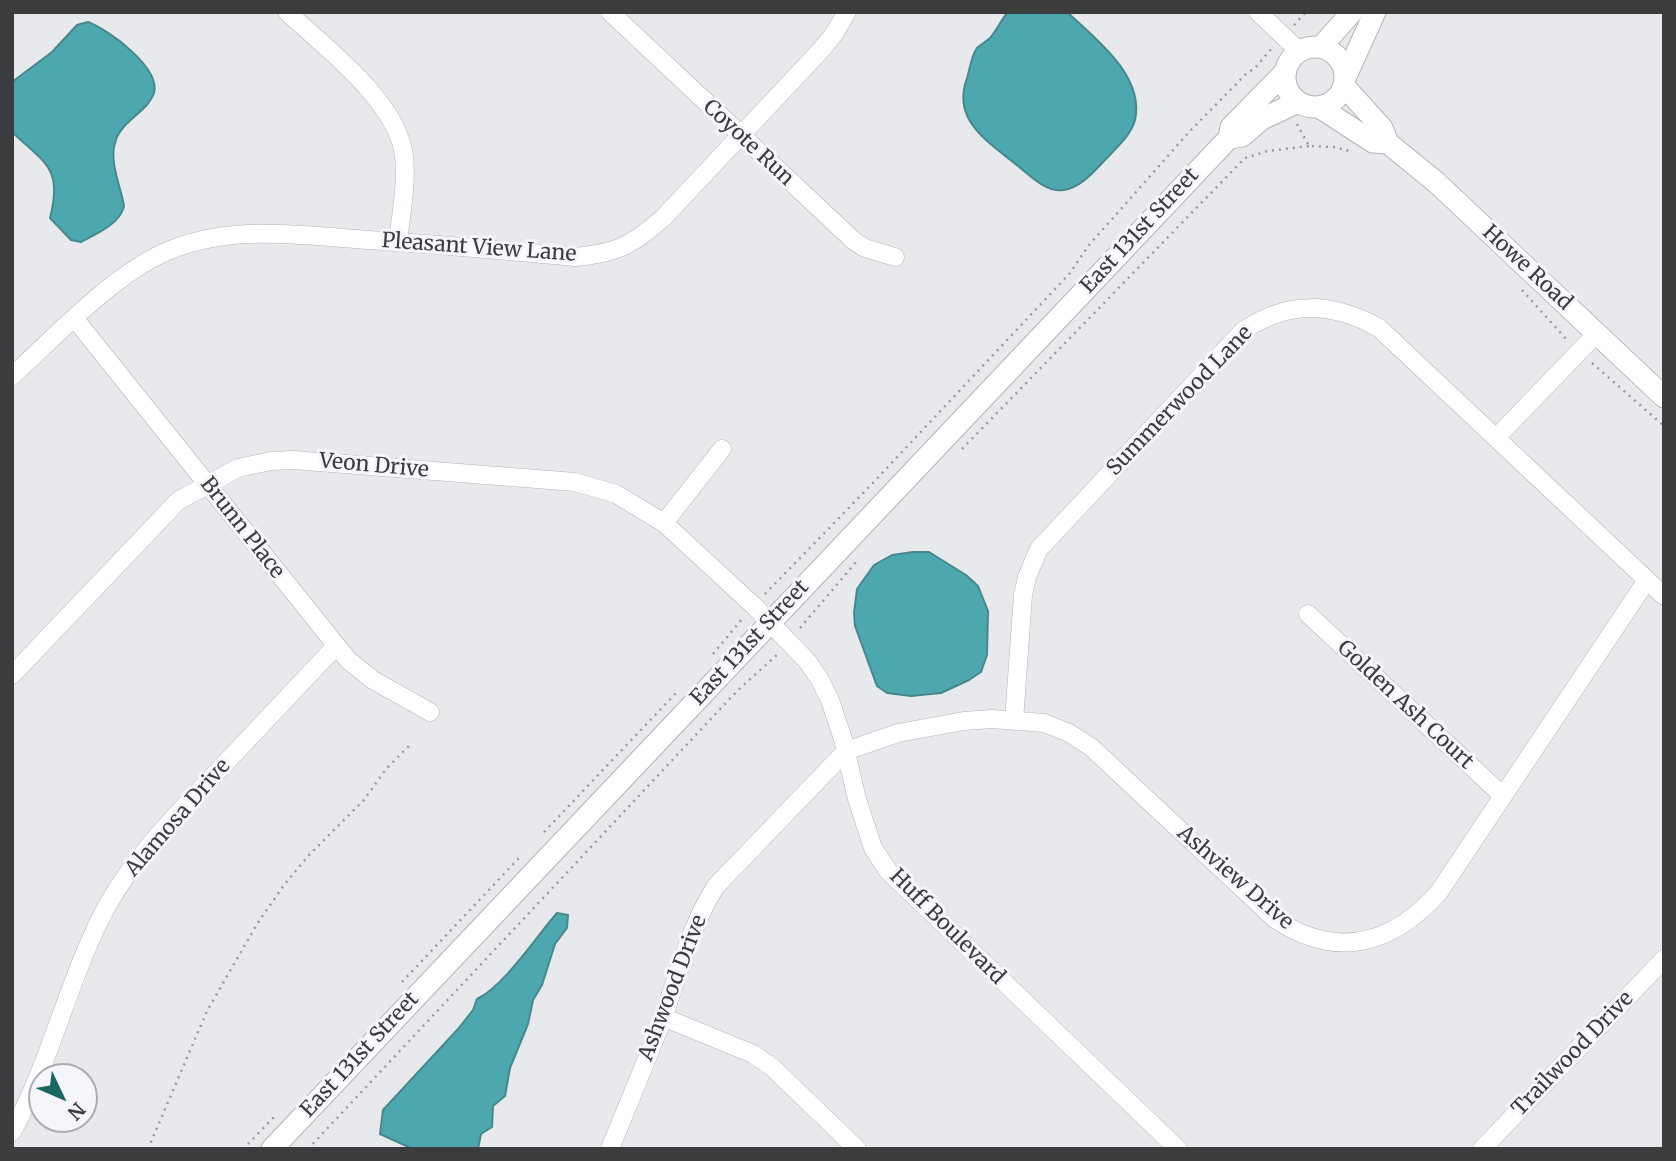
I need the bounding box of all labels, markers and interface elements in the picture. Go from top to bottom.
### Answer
street label: Coyote Run [697,95,799,191]
street label: East 131st Street [1076,163,1204,299]
street label: Howe Road [1477,220,1577,316]
street label: Pleasant View Lane [381,229,577,267]
street label: Summerwood Lane [1102,321,1258,481]
street label: Veon Drive [318,449,430,483]
street label: Brunn Place [195,472,289,584]
street label: East 131st Street [686,575,814,711]
street label: Golden Ash Court [1332,635,1478,775]
street label: Alamosa Drive [120,754,236,882]
street label: Ashview Drive [1172,821,1298,935]
street label: Huff Boulevard [884,864,1010,990]
street label: Ashwood Drive [634,912,712,1064]
street label: Trailwood Drive [1507,986,1639,1122]
street label: East 131st Street [296,987,424,1123]
north arrow [28,1063,98,1133]
text: N [63,1097,91,1125]

